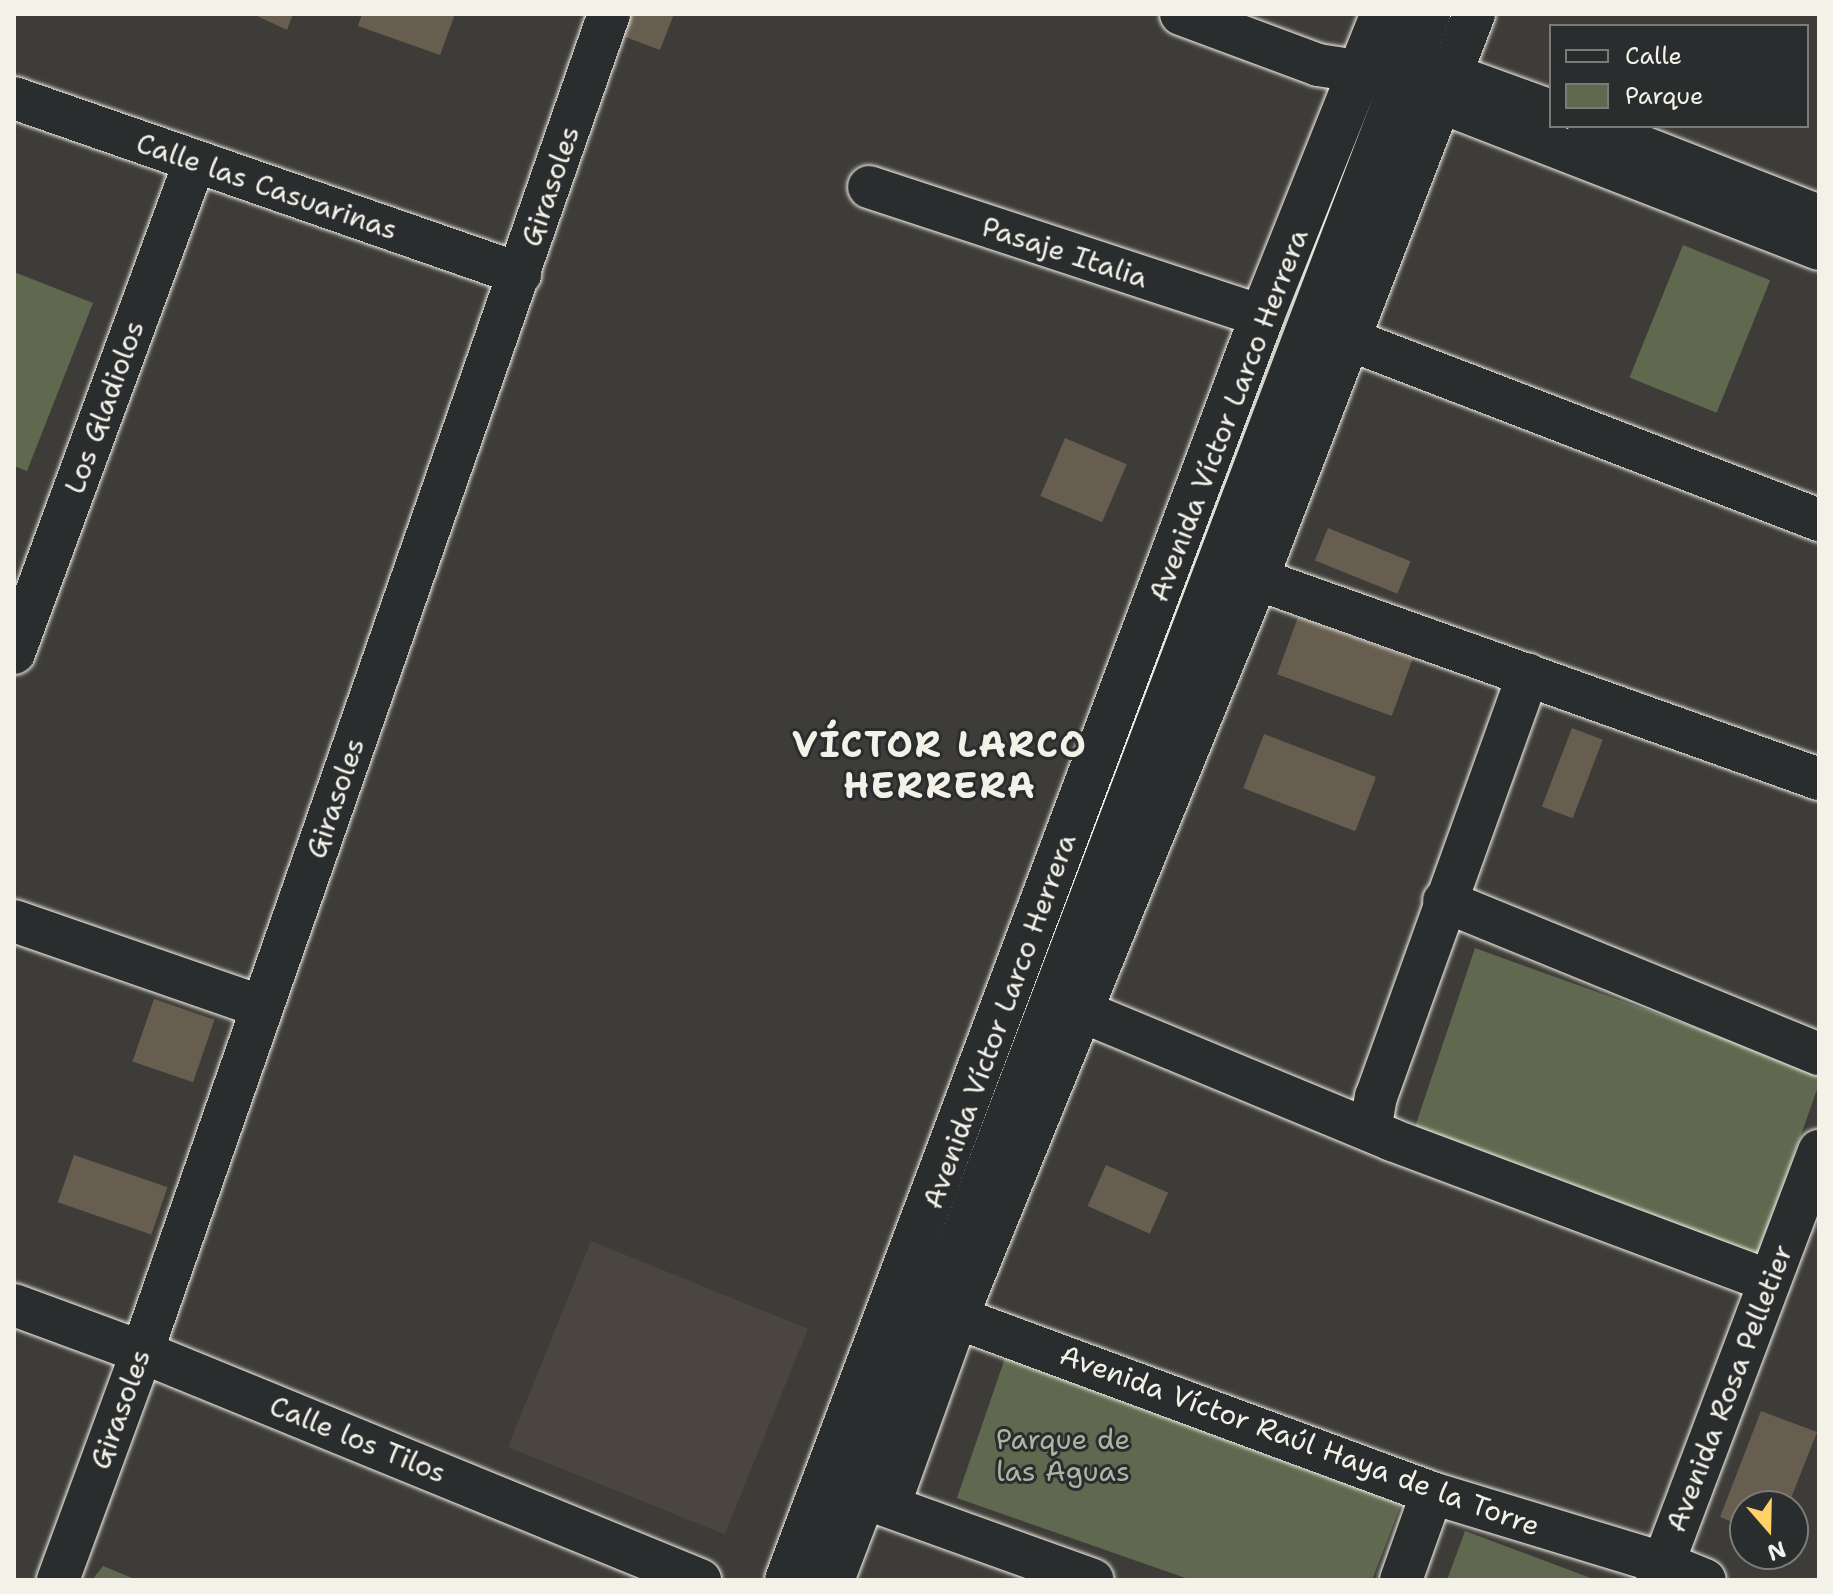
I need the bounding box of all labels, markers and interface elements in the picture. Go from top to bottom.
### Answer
legend [1549,24,1809,128]
text: Calle [1625,40,1682,72]
text: Parque [1625,80,1704,112]
street label: Girasoles [514,121,586,251]
street label: Calle las Casuarinas [132,126,402,246]
street label: Pasaje Italia [978,209,1152,295]
street label: Avenida Víctor Larco Herrera [1141,224,1315,606]
street label: Los Gladiolos [57,316,151,498]
district label: VÍCTOR LARCO HERRERA [792,722,1088,807]
street label: Girasoles [299,733,371,863]
street label: Avenida Víctor Larco Herrera [915,829,1083,1213]
street label: Avenida Rosa Pelletier [1659,1240,1799,1536]
street label: Avenida Víctor Raúl Haya de la Torre [1055,1337,1545,1543]
street label: Girasoles [83,1344,157,1474]
street label: Calle los Tilos [265,1388,451,1490]
park label: Parque de las Aguas [996,1422,1130,1488]
north arrow [1729,1490,1809,1570]
text: N [1764,1535,1790,1568]

